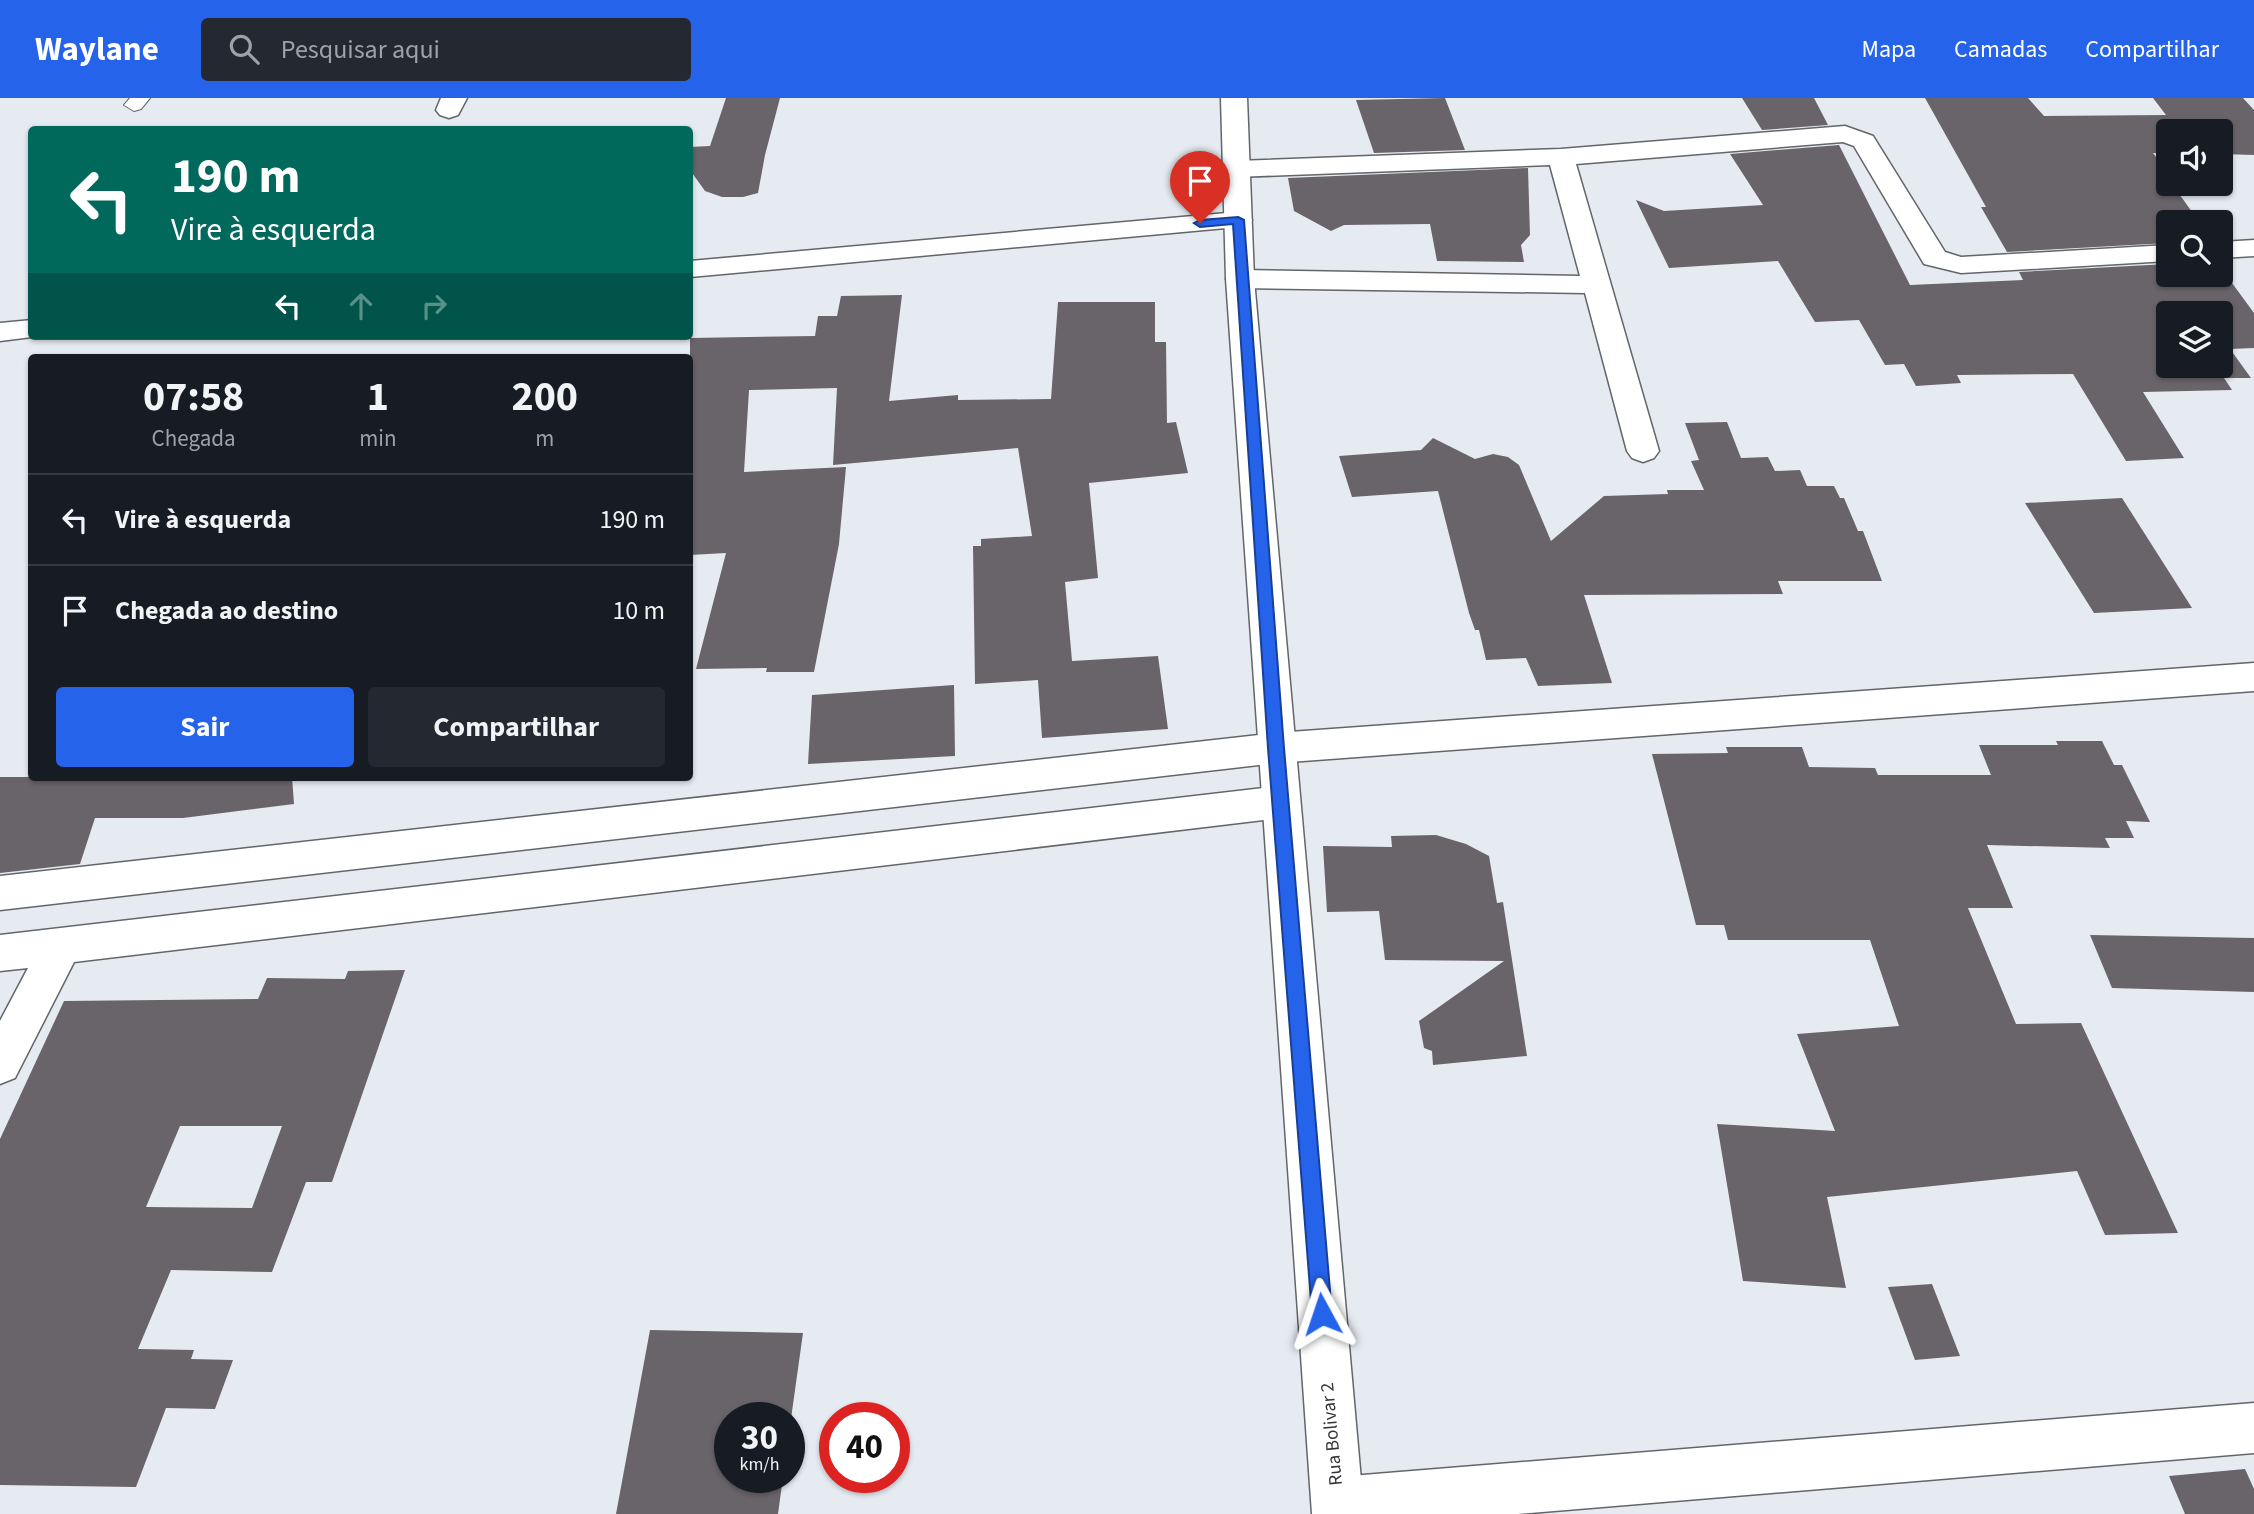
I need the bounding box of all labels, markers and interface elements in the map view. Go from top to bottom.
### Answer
search box [201,18,691,81]
text: Waylane [35,26,159,73]
icon: search [225,30,263,68]
text: Pesquisar aqui [281,31,440,68]
text: Mapa [1861,32,1916,67]
text: Camadas [1954,32,2047,67]
text: Compartilhar [2085,32,2219,67]
map controls [2156,119,2233,378]
button: sound [2156,119,2233,196]
text: 190 m [171,142,300,212]
pin [1170,151,1230,223]
icon: left [56,154,147,245]
icon: arrive [1181,162,1219,200]
text: Vire à esquerda [171,207,376,253]
button: search [2156,210,2233,287]
icon: left [269,287,307,325]
icon: ahead [342,287,380,325]
icon: right [415,287,453,325]
button: layers [2156,301,2233,378]
text: 07:58 [143,367,244,427]
text: 1 [367,367,389,427]
text: 200 [511,367,578,427]
text: Chegada [152,422,236,455]
text: min [359,422,397,455]
text: m [535,422,554,455]
icon: left [56,501,94,539]
text: Vire à esquerda [115,501,291,538]
text: 190 m [599,501,665,538]
icon: arrive [56,592,94,630]
text: Chegada ao destino [115,592,338,629]
text: 10 m [612,592,665,629]
button: Sair [56,687,354,767]
button: Compartilhar [368,687,665,767]
position arrow [1285,1277,1359,1351]
street label: Rua Bolivar 2 [1314,1381,1350,1487]
speed limit sign: 40 [819,1402,910,1493]
text: 30 [741,1413,778,1463]
text: km/h [740,1452,779,1477]

